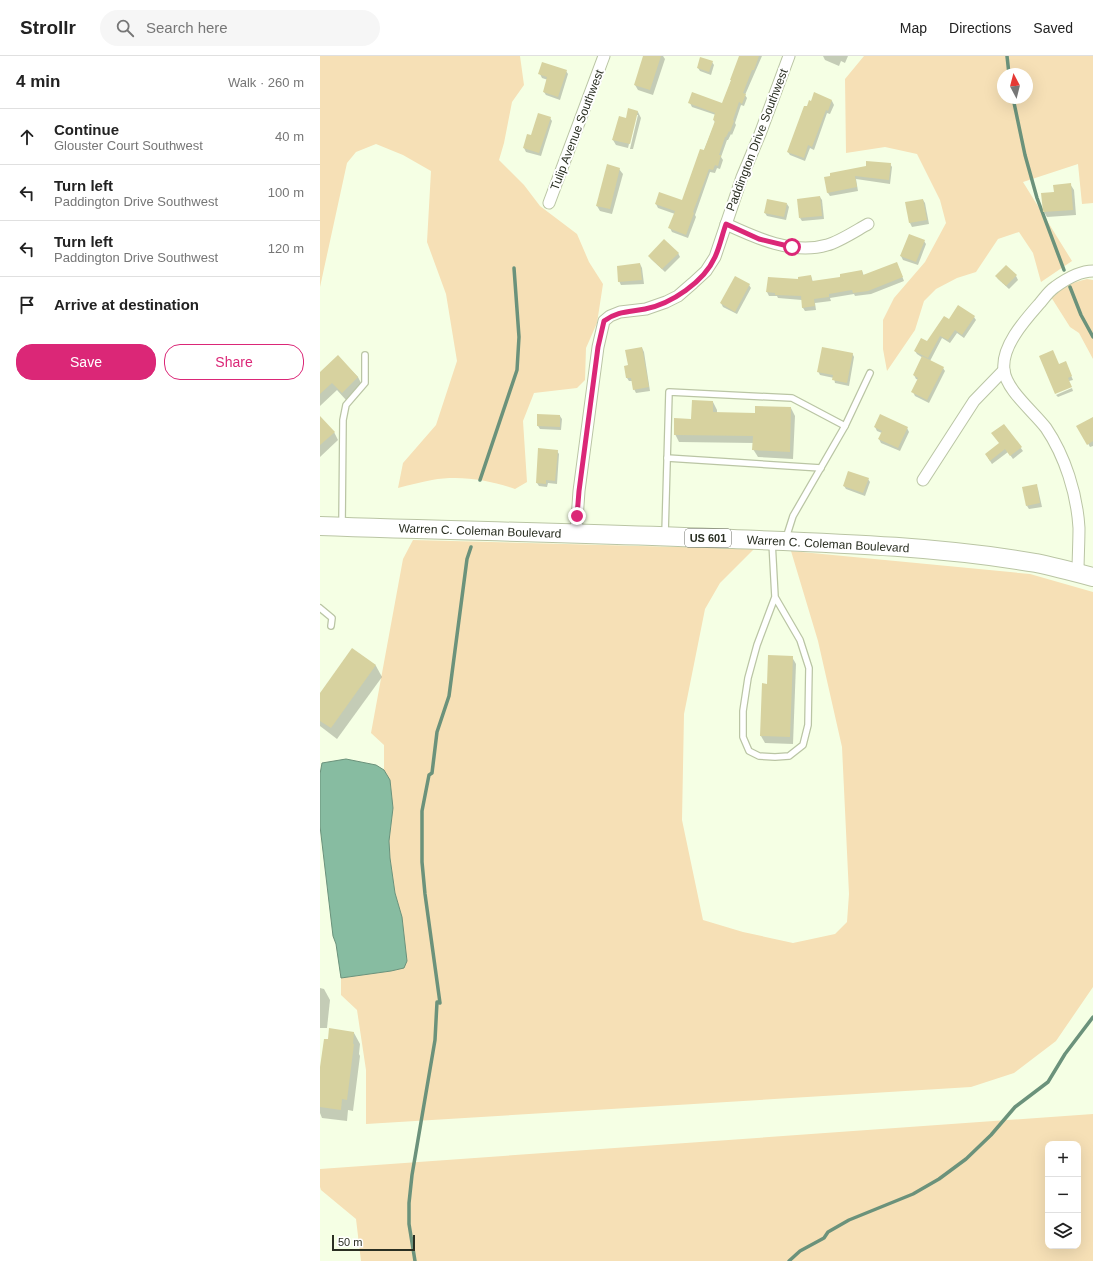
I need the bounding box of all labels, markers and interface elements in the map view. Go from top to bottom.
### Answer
search box [100,10,380,46]
text: Strollr [20,17,76,38]
icon: search [114,17,136,39]
text: Search here [146,19,228,36]
text: Map [900,20,927,36]
text: Directions [949,20,1011,36]
text: Saved [1033,20,1073,36]
street label: Paddington Drive Southwest [723,66,791,213]
street label: Tulip Avenue Southwest [548,67,607,192]
north arrow [997,68,1033,104]
text: 4 min [16,72,60,91]
text: Walk · 260 m [228,75,304,90]
text: Continue [54,121,119,138]
icon: ahead [16,126,38,148]
text: 40 m [275,129,304,144]
text: Glouster Court Southwest [54,138,203,153]
text: Turn left [54,177,113,194]
icon: left [16,182,38,204]
text: 100 m [268,185,304,200]
text: Paddington Drive Southwest [54,194,218,209]
text: Turn left [54,233,113,250]
icon: left [16,238,38,260]
route start [783,238,801,256]
text: 120 m [268,241,304,256]
text: Paddington Drive Southwest [54,250,218,265]
icon: arrive [16,294,38,316]
text: Arrive at destination [54,296,199,313]
button: Save [16,344,156,380]
button: Share [164,344,304,380]
route end [568,507,586,525]
street label: Warren C. Coleman Boulevard [398,521,562,541]
road number: US 601 [685,529,731,547]
street label: Warren C. Coleman Boulevard [746,533,910,555]
map controls [1045,1141,1081,1249]
button: + [1045,1141,1081,1177]
button: − [1045,1177,1081,1213]
button: layers [1045,1213,1081,1249]
scale bar [332,1233,415,1252]
text: 50 m [338,1236,362,1248]

